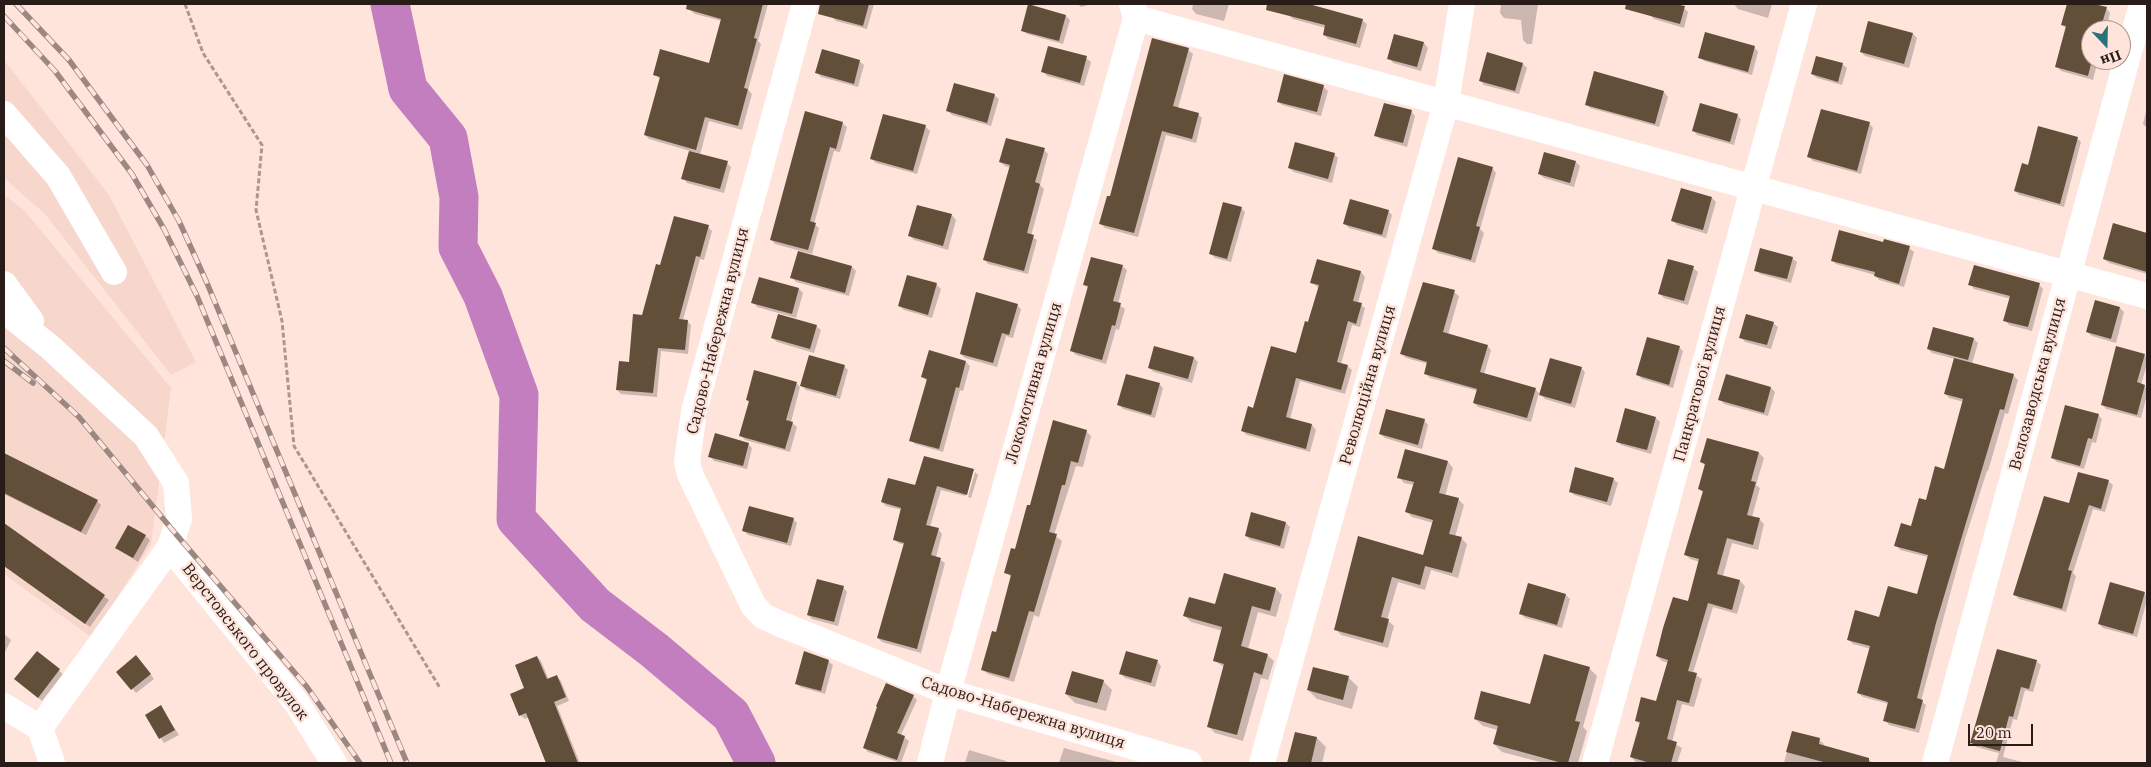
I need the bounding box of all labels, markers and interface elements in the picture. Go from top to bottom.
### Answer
north arrow [2081,20,2131,70]
text: Пн [2098,46,2124,70]
street label: Садово-Набережна вулиця [683,226,753,436]
street label: Велозаводська вулиця [2006,296,2070,472]
street label: Локомотивна вулиця [1002,300,1066,466]
street label: Революційна вулиця [1336,303,1400,467]
street label: Панкратової вулиця [1670,304,1730,464]
street label: Верстовського провулок [178,560,312,724]
street label: Садово-Набережна вулиця [919,673,1127,753]
scale bar [1971,714,2036,746]
text: 20 m [1976,723,2012,742]

